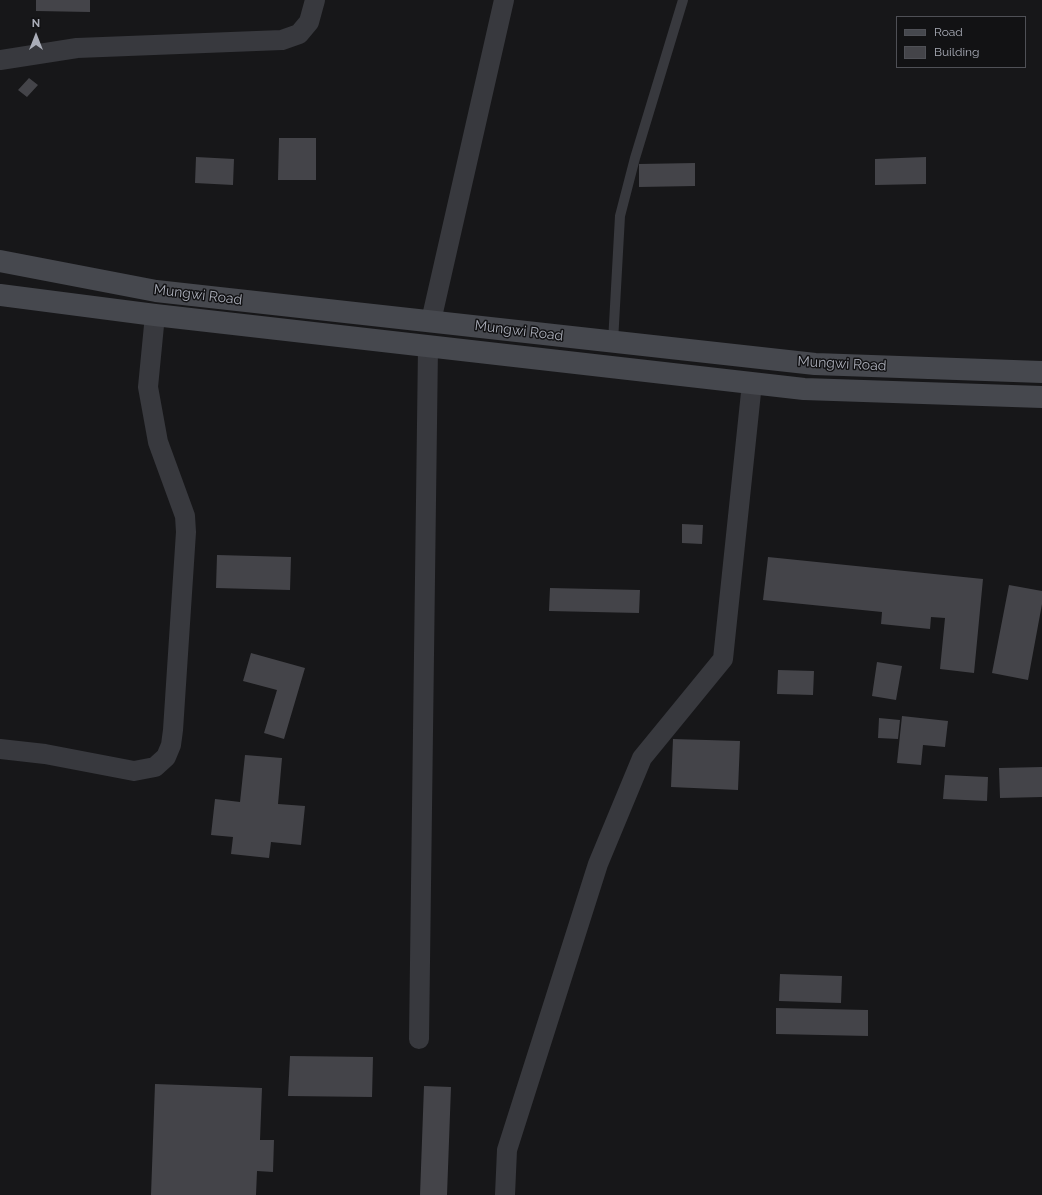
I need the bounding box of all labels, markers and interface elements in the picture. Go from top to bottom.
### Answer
north arrow [16,16,56,56]
legend [896,16,1026,68]
text: N [32,17,40,30]
text: Road [934,25,963,39]
text: Building [934,45,980,59]
street label: Mungwi Road [153,281,243,309]
street label: Mungwi Road [474,317,564,345]
street label: Mungwi Road [797,353,887,375]

